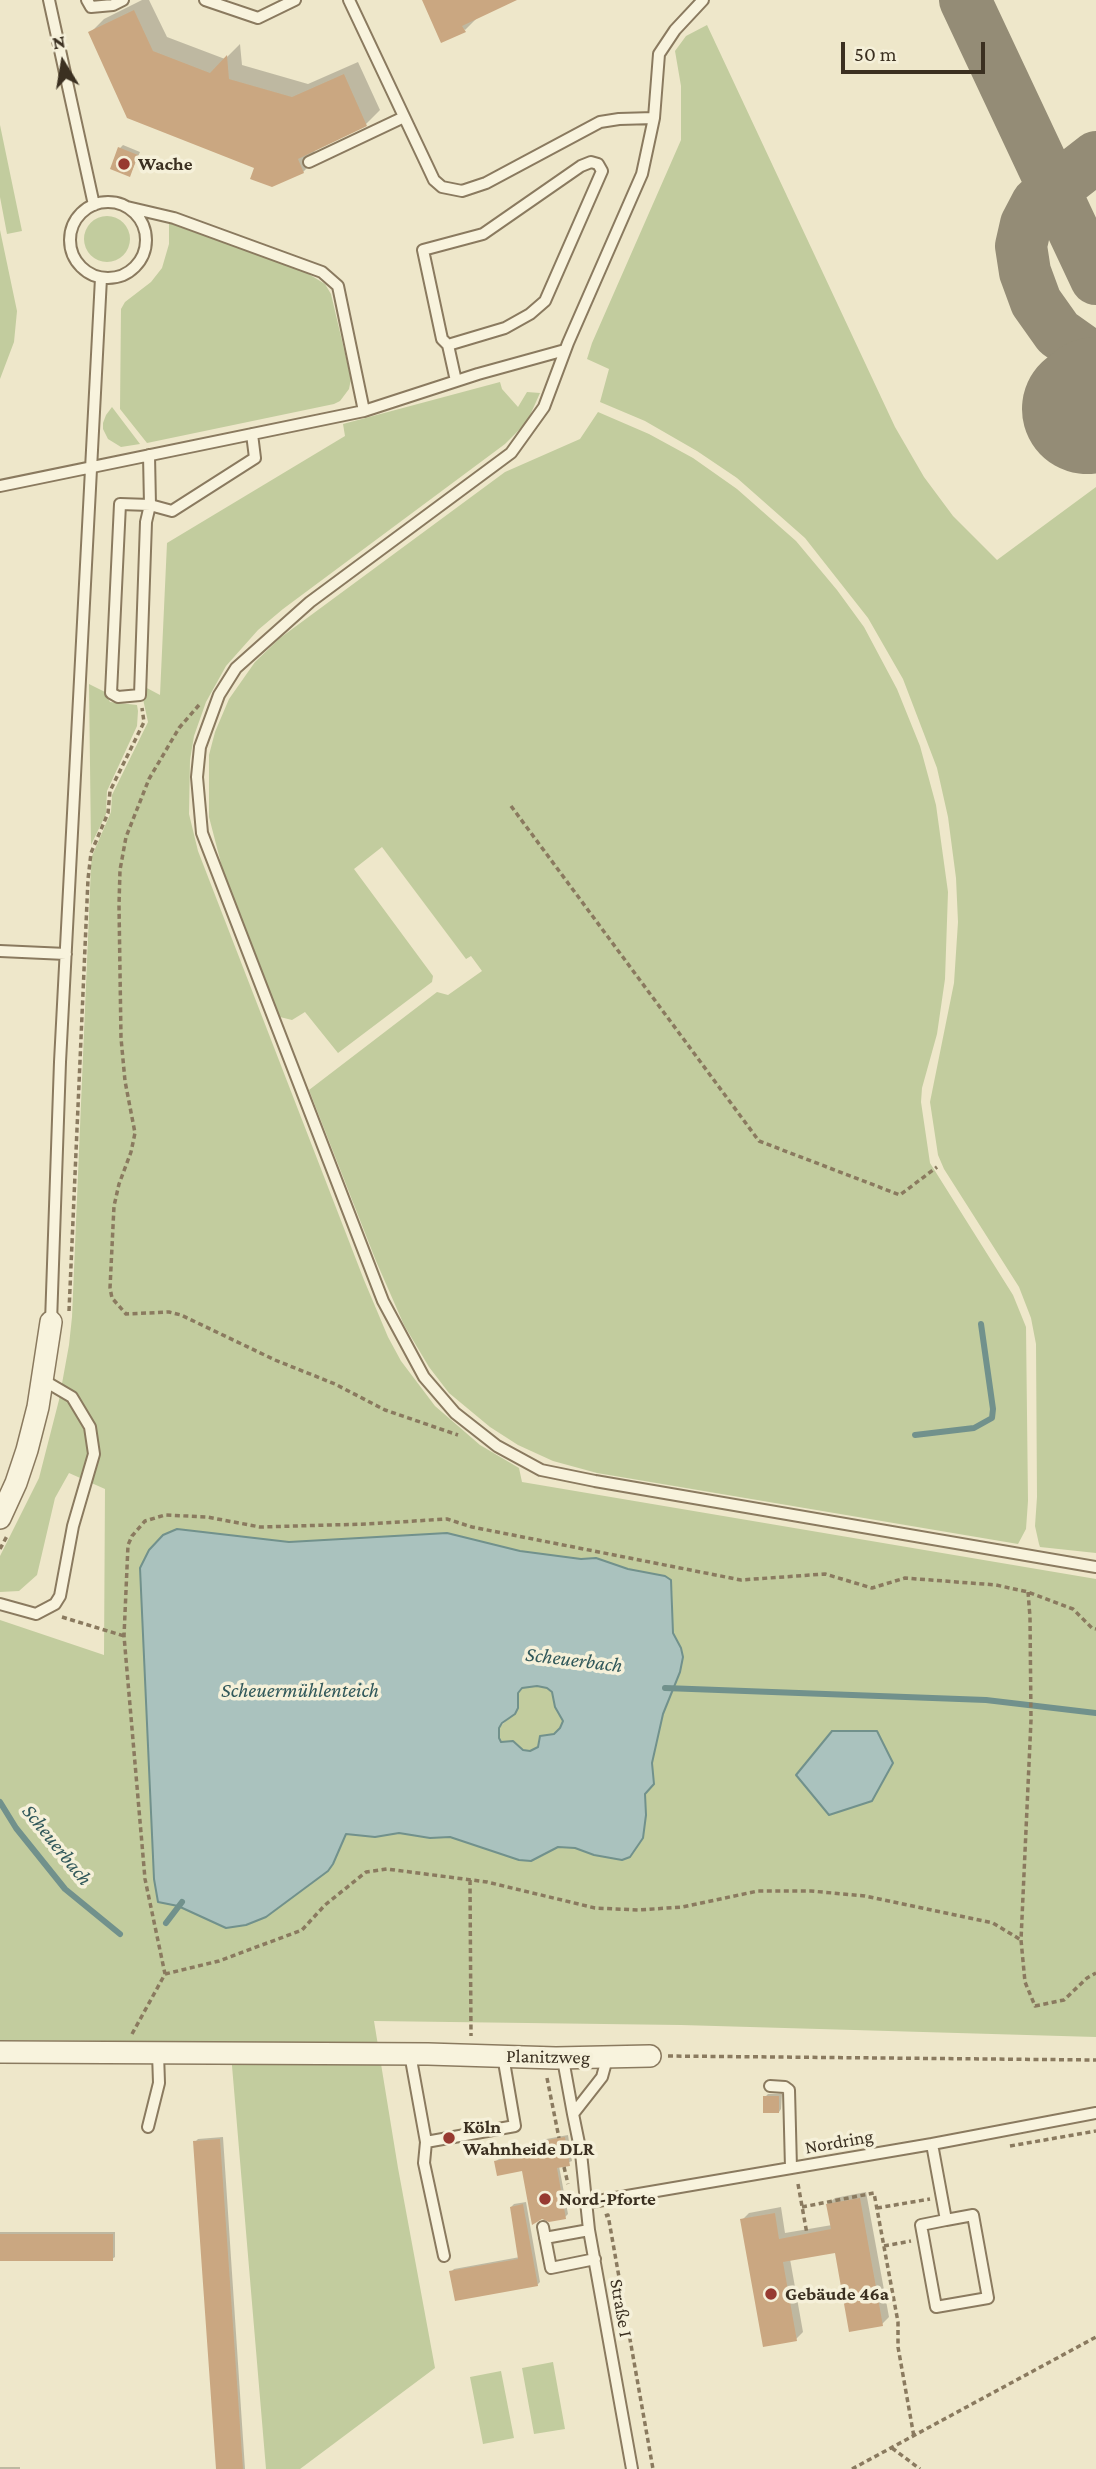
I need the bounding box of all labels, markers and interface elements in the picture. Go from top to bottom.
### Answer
north arrow [28,28,98,98]
scale bar [844,28,988,72]
text: N [51,30,67,53]
text: 50 m [854,42,897,66]
place label: Wache [138,153,193,175]
marker: Wache [116,156,132,172]
water label: Scheuerbach [524,1642,624,1678]
water label: Scheuermühlenteich [221,1678,379,1704]
water label: Scheuerbach [17,1799,97,1891]
street label: Planitzweg [506,2045,590,2069]
place label: Köln Wahnheide DLR [463,2116,594,2160]
street label: Nordring [803,2125,875,2159]
marker: Köln Wahnheide DLR [441,2130,457,2146]
place label: Nord-Pforte [559,2188,656,2210]
marker: Nord-Pforte [537,2191,553,2207]
street label: Straße I [605,2277,637,2339]
place label: Gebäude 46a [785,2283,889,2305]
marker: Gebäude 46a [763,2286,779,2302]

